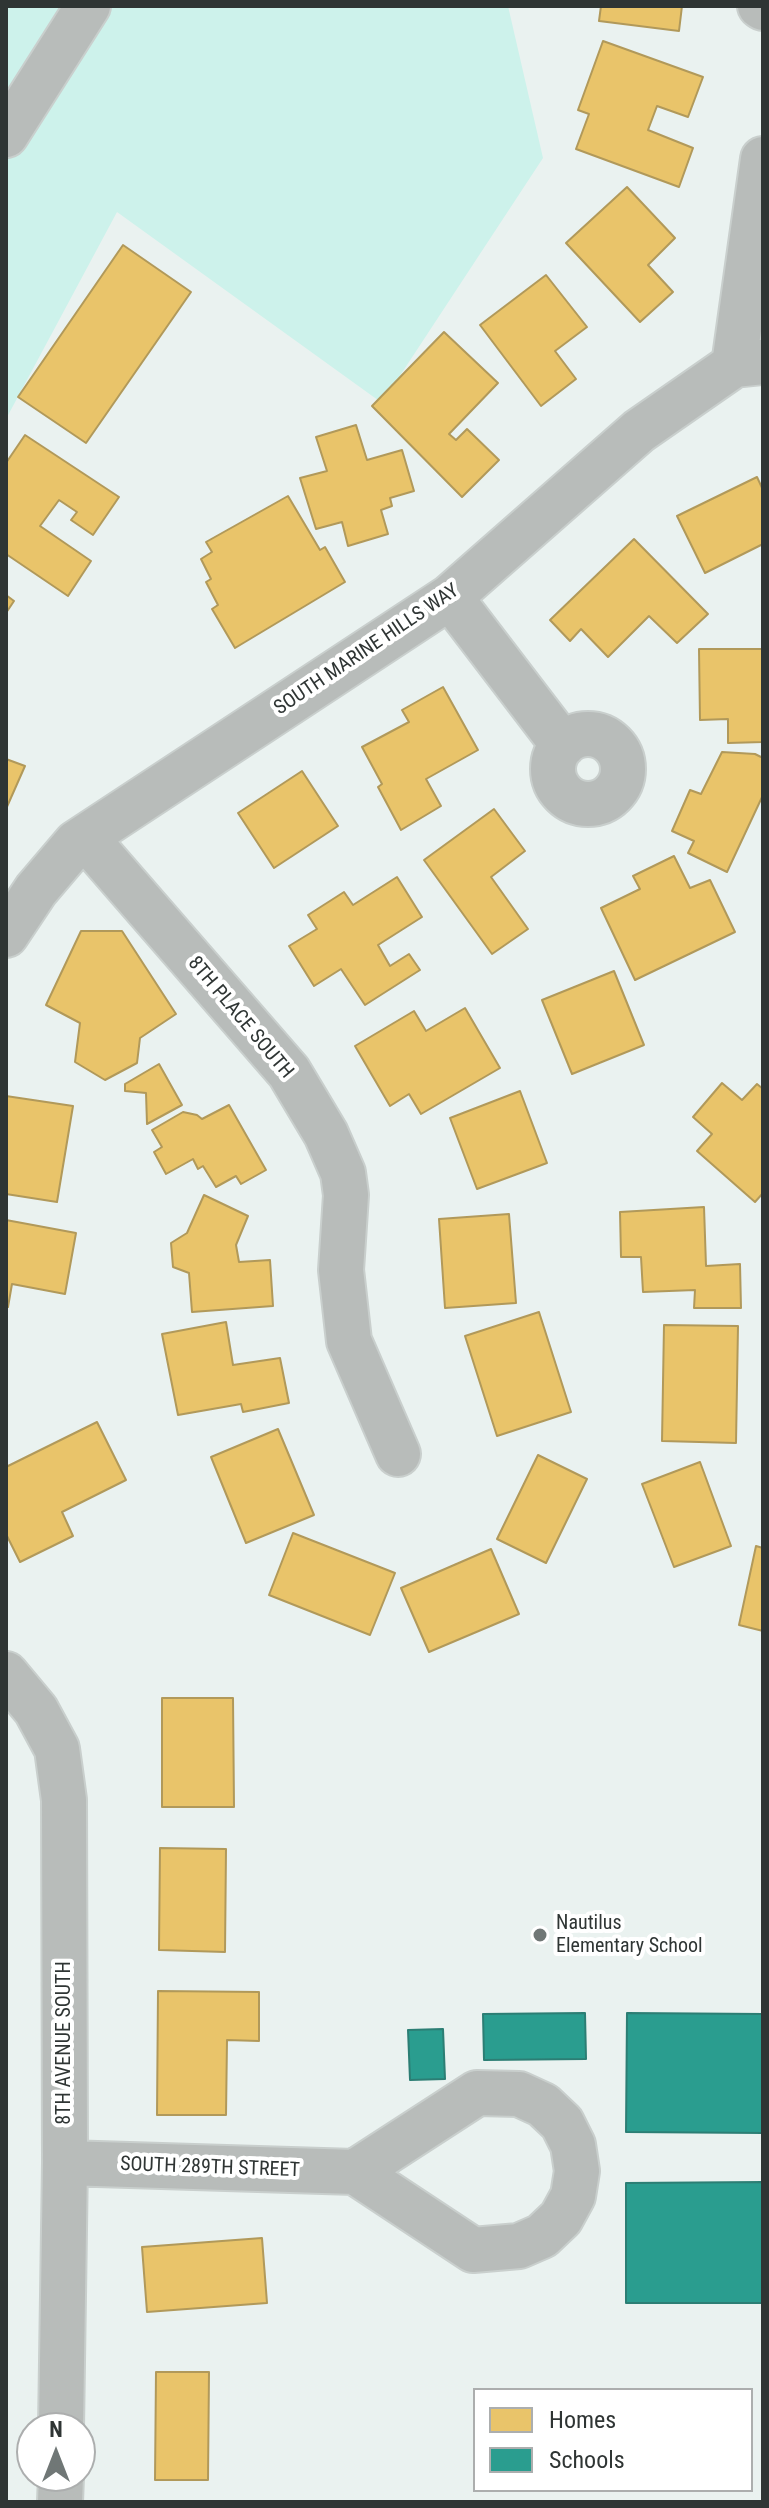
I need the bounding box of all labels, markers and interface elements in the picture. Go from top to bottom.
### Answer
street label: SOUTH MARINE HILLS WAY [270,579,464,721]
street label: 8TH PLACE SOUTH [182,952,298,1084]
place label: Nautilus Elementary School [556,1912,703,1959]
marker: Nautilus Elementary School [531,1926,549,1944]
street label: 8TH AVENUE SOUTH [53,1961,77,2125]
street label: SOUTH 289TH STREET [120,2153,300,2183]
legend [473,2388,753,2492]
text: Homes [549,2406,616,2434]
north arrow [16,2412,96,2492]
text: N [49,2417,63,2442]
text: Schools [549,2446,625,2474]

